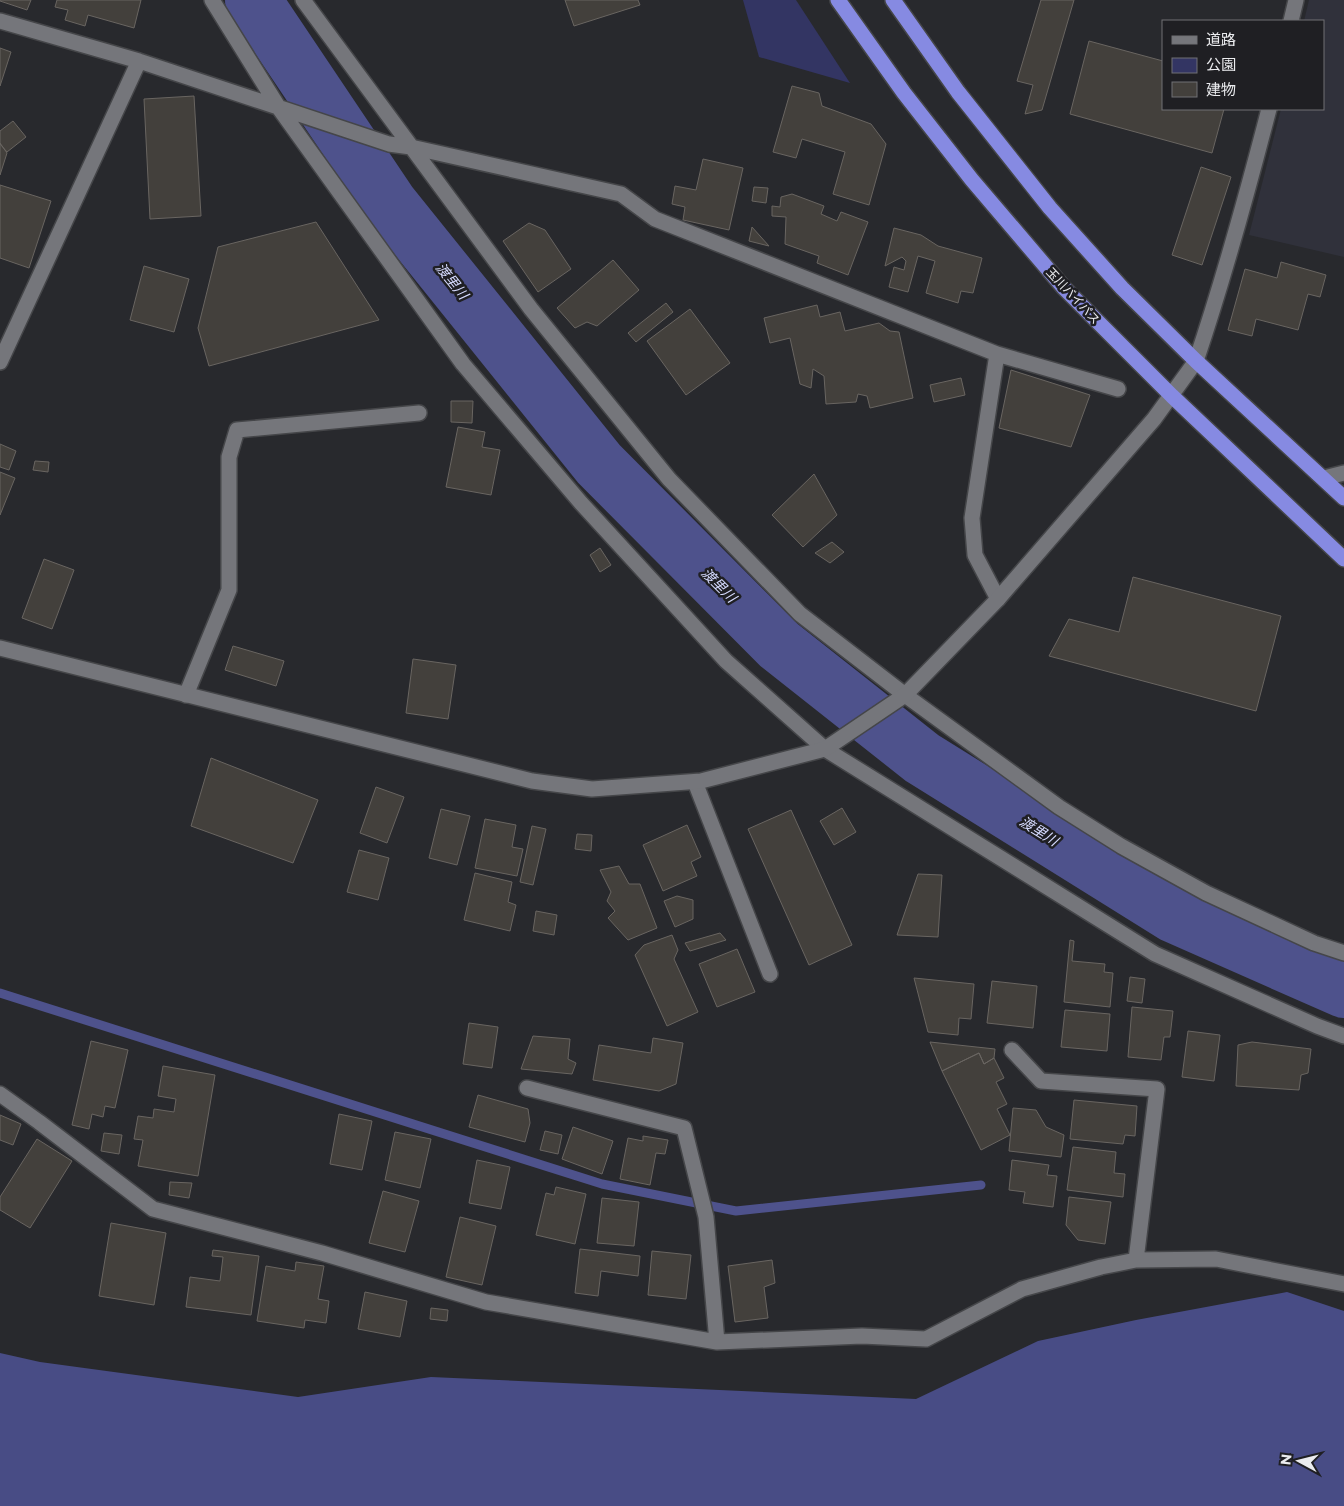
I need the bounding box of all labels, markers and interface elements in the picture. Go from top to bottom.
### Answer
legend [1162,20,1324,110]
text: 道路 [1206,30,1236,49]
text: 公園 [1206,55,1236,74]
text: 建物 [1206,80,1236,99]
water label: 渡里川 [432,259,473,305]
street label: 玉川バイパス [1043,264,1103,327]
water label: 渡里川 [698,564,742,608]
water label: 渡里川 [1016,812,1063,851]
north arrow [1274,1436,1324,1486]
text: N [1276,1453,1296,1466]

